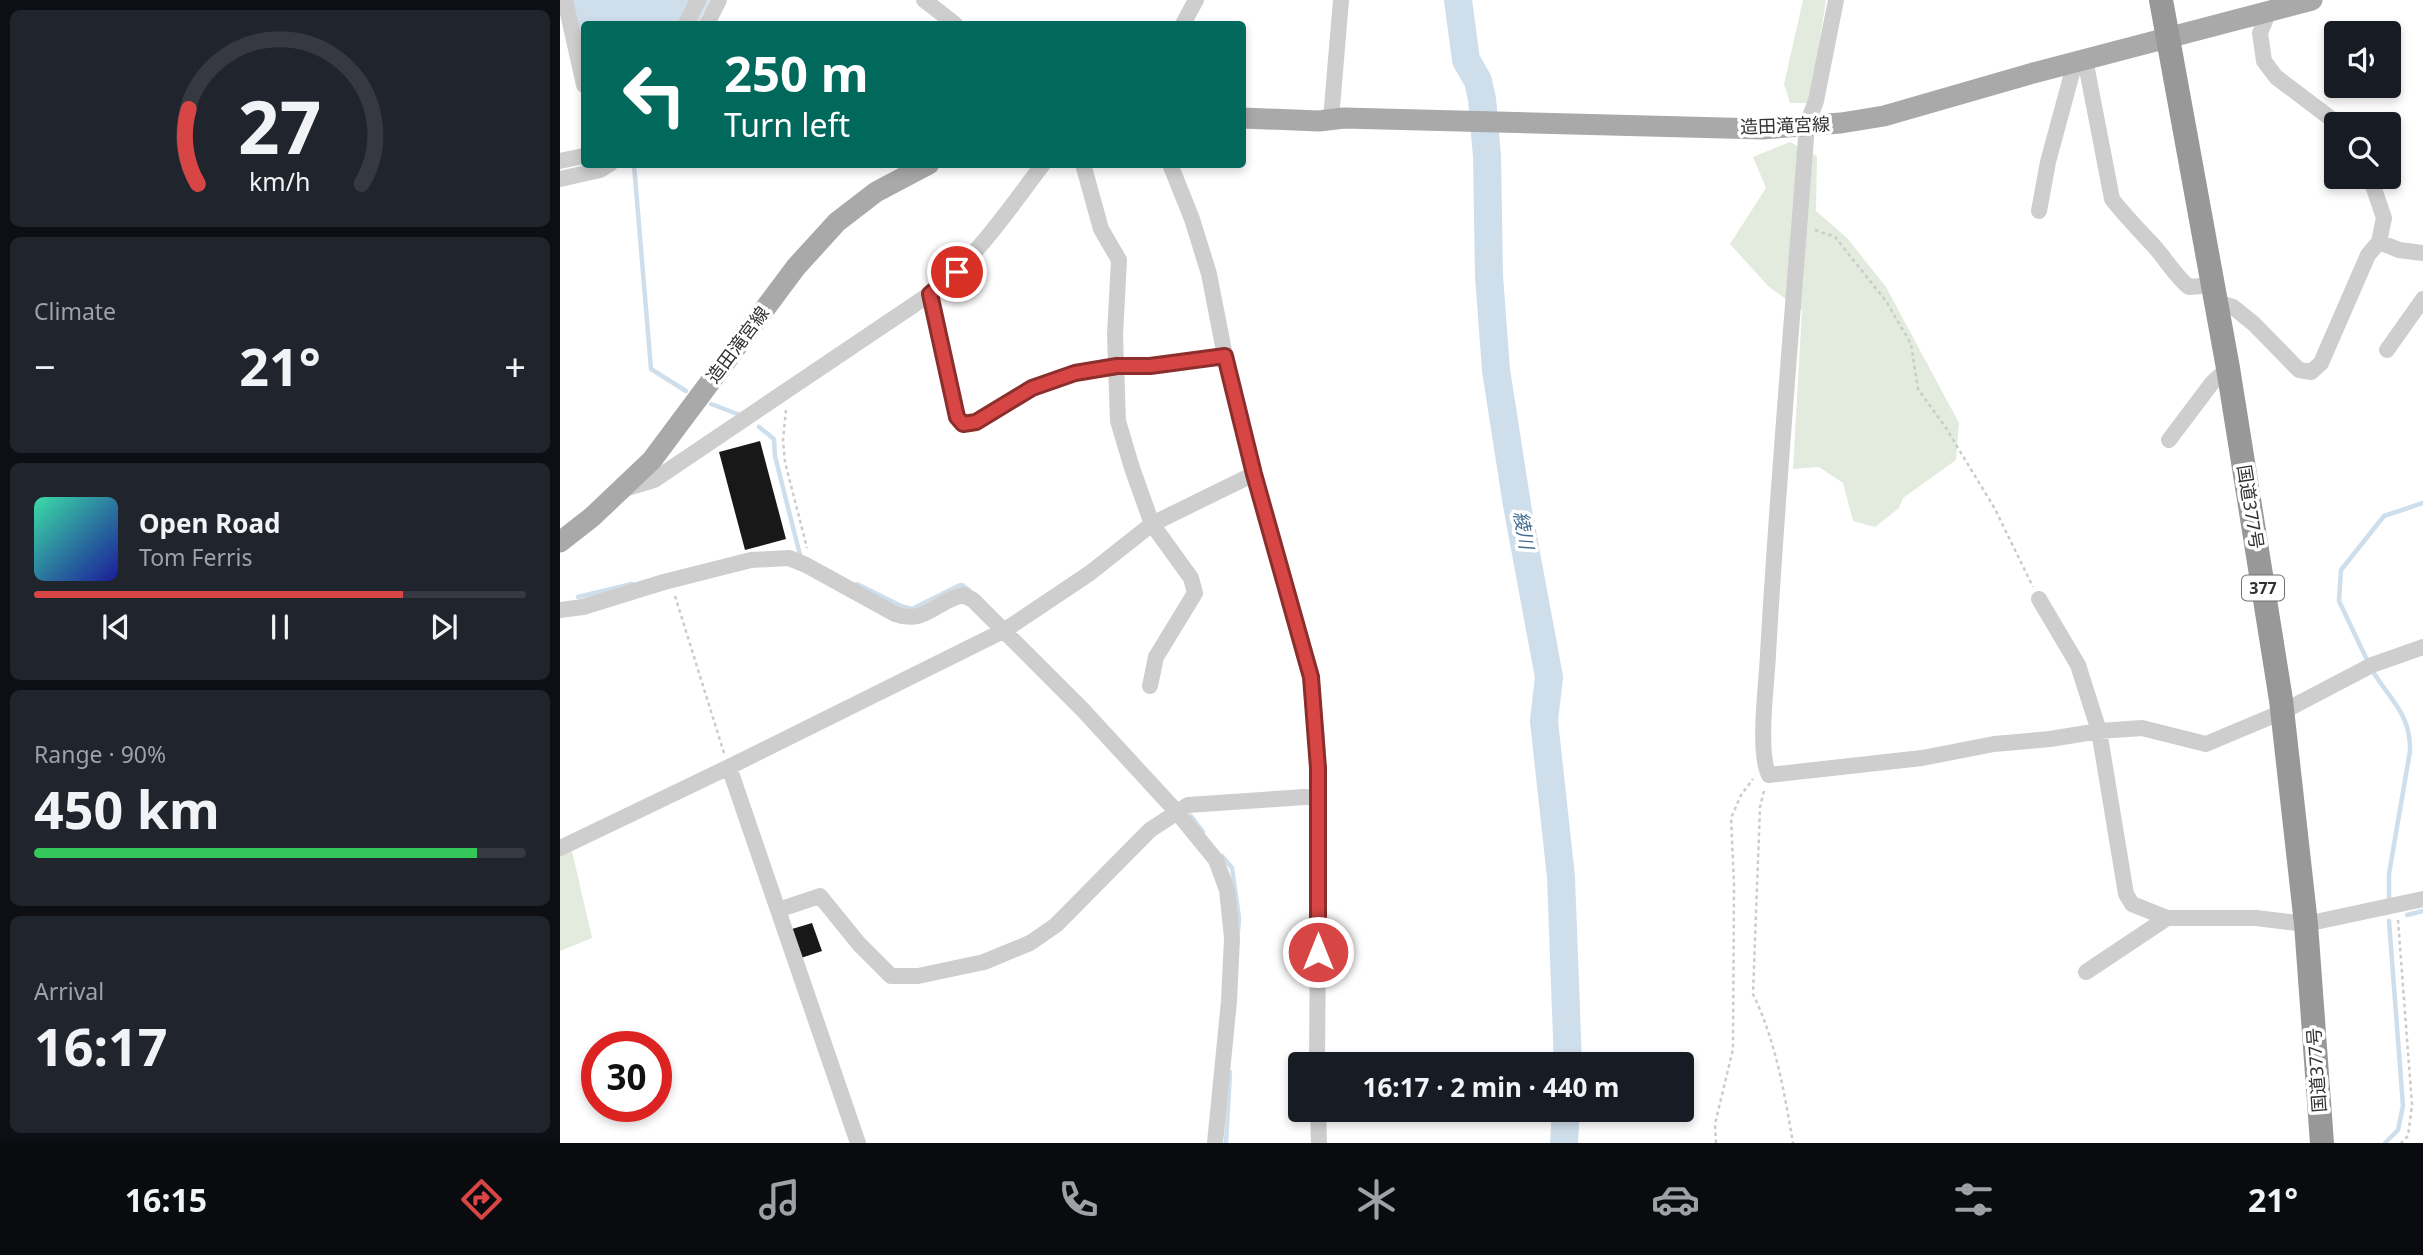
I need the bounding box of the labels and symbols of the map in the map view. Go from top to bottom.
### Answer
street label: 造田滝宮線 [1740,111,1830,139]
pin [927,242,987,302]
street label: 造田滝宮線 [701,301,774,388]
street label: 国道377号 [2232,463,2269,551]
water label: 綾川 [1508,509,1540,553]
road number: 377 [2242,576,2284,600]
position arrow [1281,915,1355,989]
street label: 国道377号 [2301,1027,2331,1113]
speed limit sign: 30 [581,1031,672,1122]

